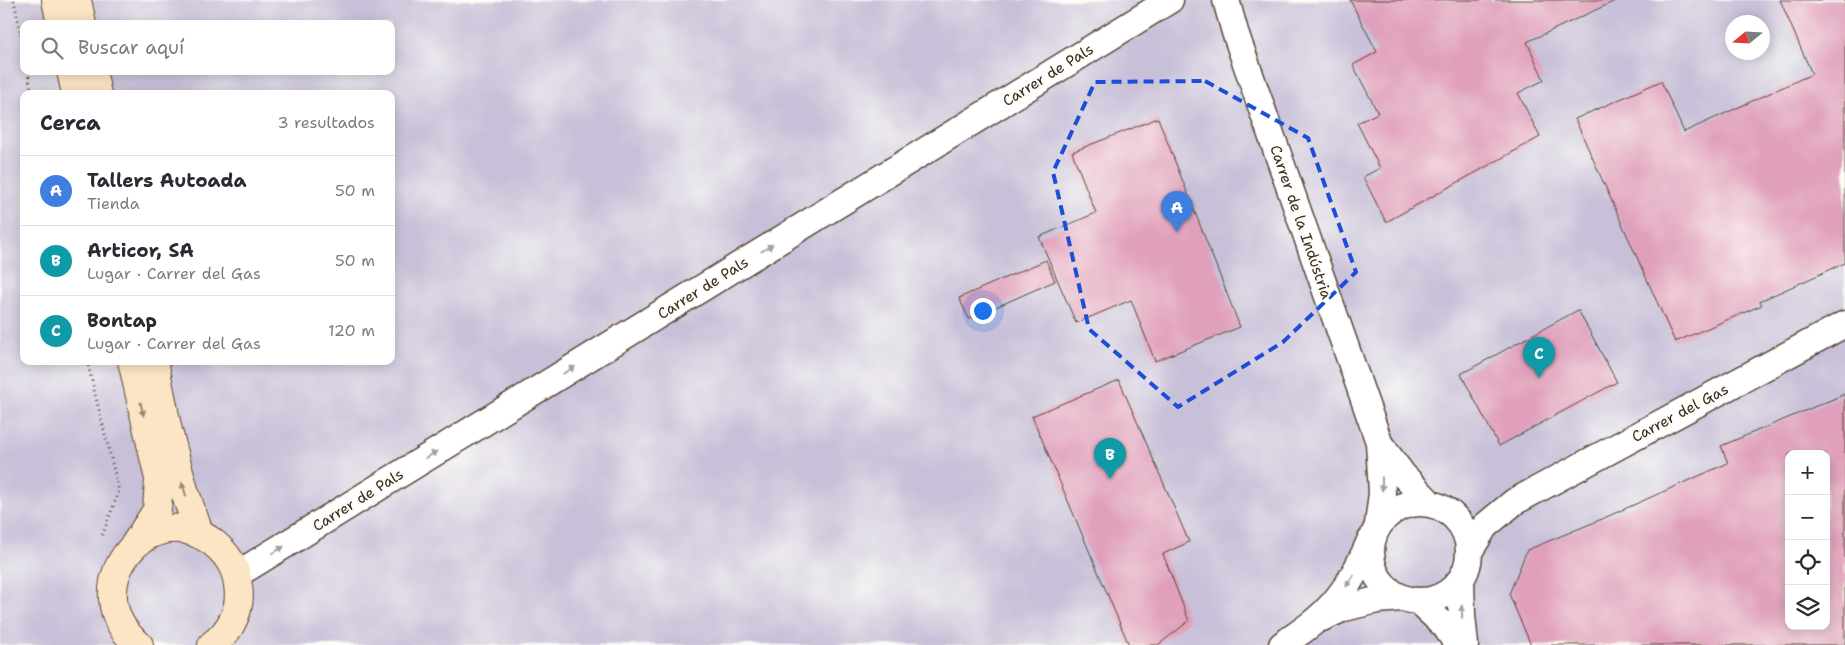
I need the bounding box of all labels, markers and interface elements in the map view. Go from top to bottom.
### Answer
north arrow [1725,15,1770,60]
search box [20,20,395,75]
icon: search [38,34,66,62]
text: Buscar aquí [78,35,184,60]
street label: Carrer de Pals [999,39,1097,111]
text: Cerca [40,109,101,137]
text: 3 resultados [277,112,375,133]
street label: Carrer de la Indústria [1265,142,1337,302]
text: Tallers Autoada [87,168,247,193]
text: A [50,180,62,201]
text: 50 m [335,180,375,201]
pin: A [1161,191,1193,232]
text: Tienda [87,193,140,214]
text: Articor, SA [87,238,194,263]
one-way arrow [761,243,774,253]
text: B [51,250,61,271]
text: 50 m [335,250,375,271]
street label: Carrer de Pals [654,252,752,324]
text: Lugar · Carrer del Gas [87,263,261,284]
your location [970,298,996,324]
text: Bontap [87,308,157,333]
text: C [51,320,61,341]
text: 120 m [328,320,375,341]
text: Lugar · Carrer del Gas [87,333,261,354]
pin: C [1523,337,1555,378]
one-way arrow [563,365,576,375]
street label: Carrer del Gas [1628,379,1732,447]
one-way arrow [138,401,146,416]
pin: B [1094,438,1126,479]
map controls [1785,450,1830,630]
button: + [1785,450,1830,495]
one-way arrow [425,451,438,460]
street label: Carrer de Pals [309,464,407,536]
one-way arrow [1378,476,1386,492]
one-way arrow [180,481,188,496]
button: − [1785,495,1830,540]
button: locate [1785,540,1830,585]
one-way arrow [271,545,284,554]
one-way arrow [1345,574,1355,587]
button: layers [1785,585,1830,630]
one-way arrow [1457,604,1465,620]

